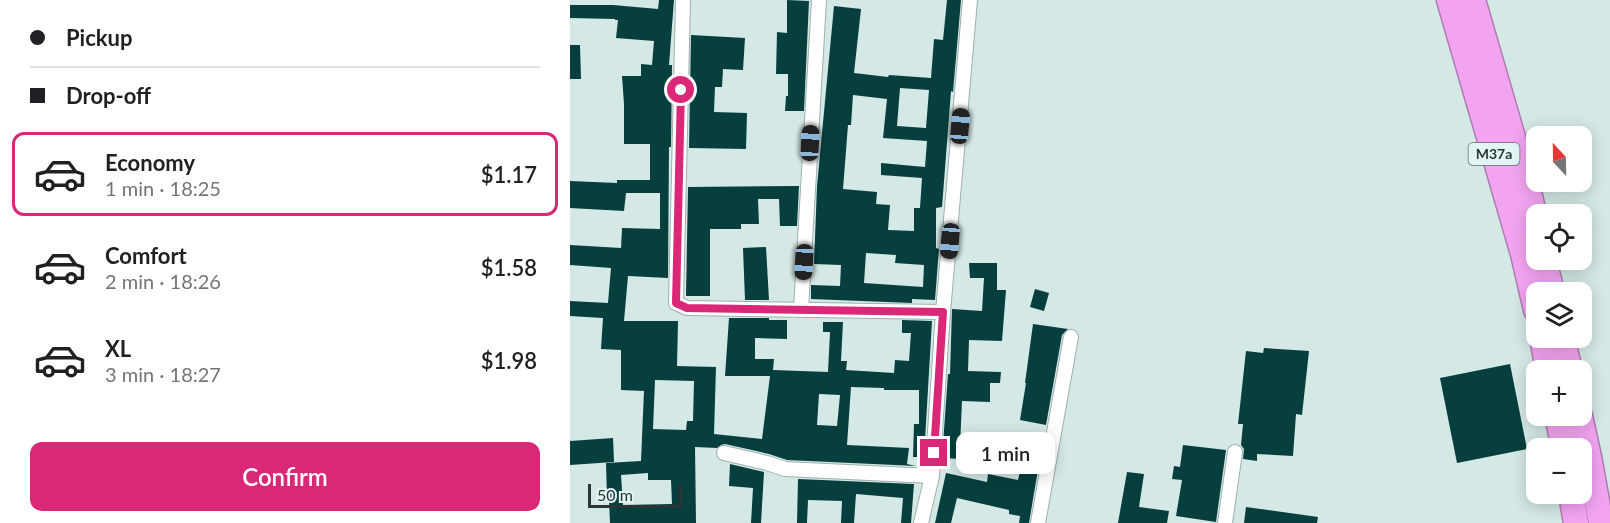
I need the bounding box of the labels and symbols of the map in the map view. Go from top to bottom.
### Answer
route start [667,76,694,103]
car [949,107,971,145]
car [800,125,820,161]
north arrow [1526,126,1592,192]
road number: M37a [1468,143,1520,165]
car [939,222,961,260]
car [794,244,814,280]
callout: 1 min [955,432,1054,474]
route end [920,439,947,466]
scale bar [588,481,682,508]

